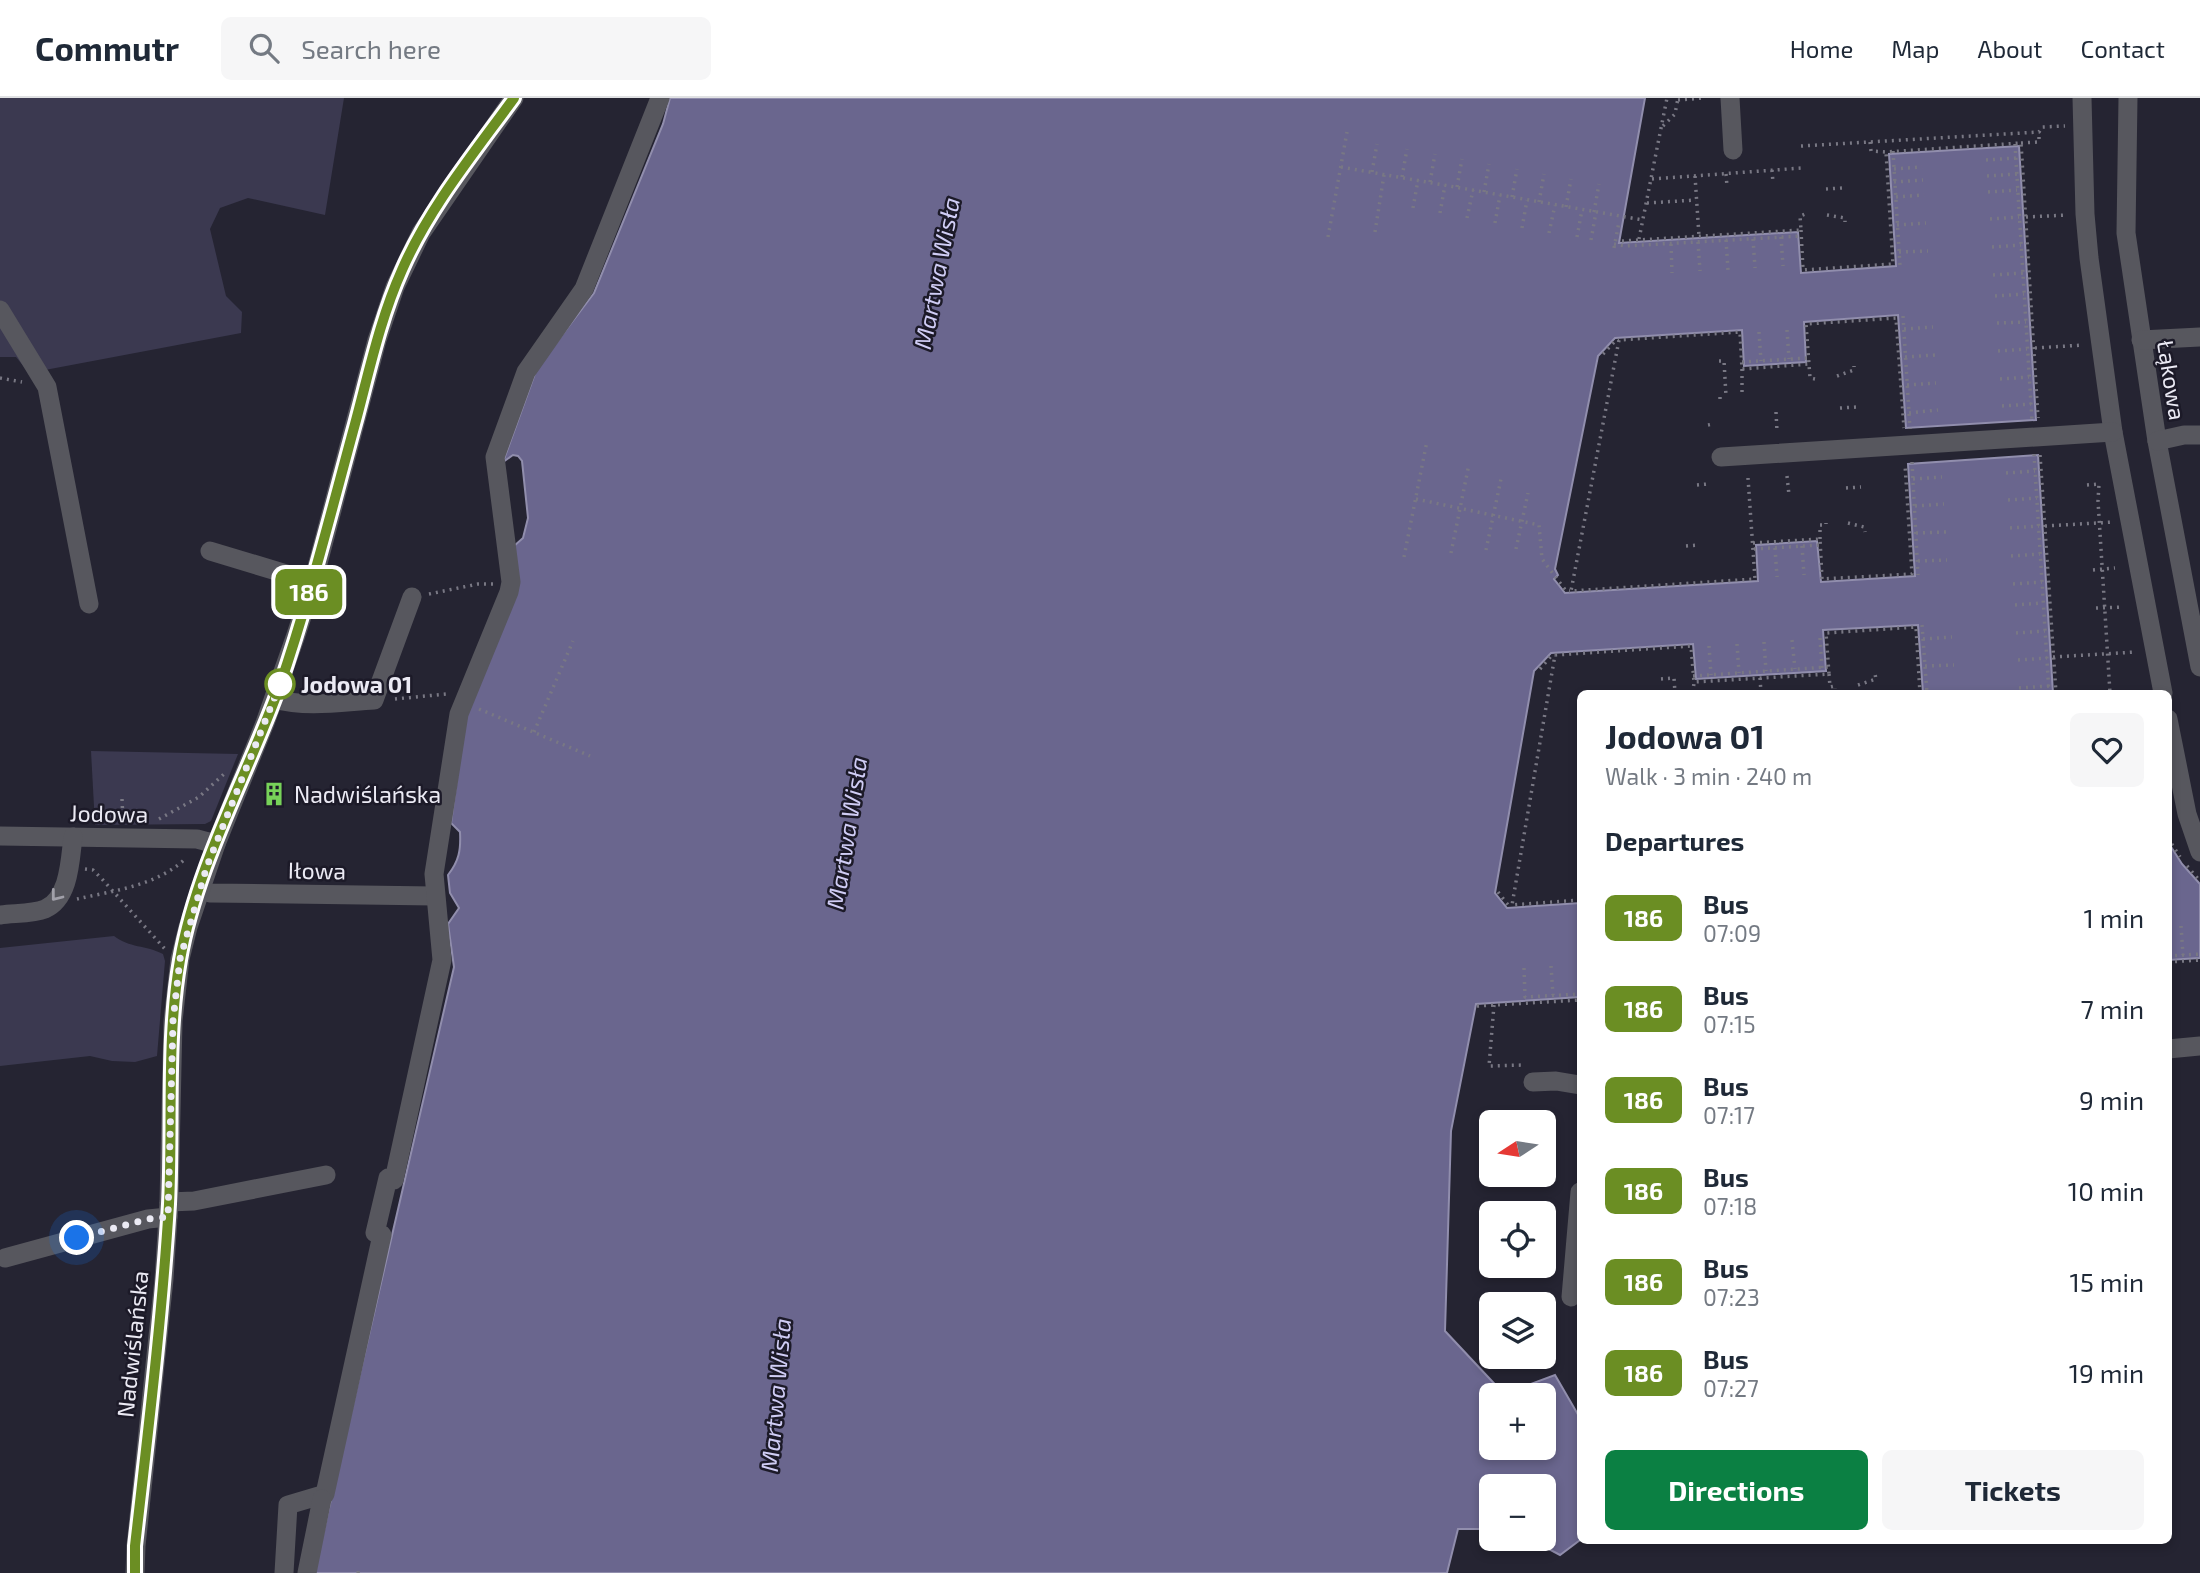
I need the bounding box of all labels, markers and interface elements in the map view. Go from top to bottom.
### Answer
search box [221,17,711,80]
text: Commutr [35,28,179,68]
icon: search [245,29,283,67]
text: Search here [301,33,441,64]
text: Home [1790,34,1853,63]
text: Map [1891,34,1939,63]
text: About [1977,34,2043,63]
text: Contact [2081,34,2165,63]
water label: Martwa Wisła [907,195,965,351]
street label: Łąkowa [2152,338,2192,422]
line badge: 186 [269,569,349,615]
text: 186 [289,577,329,606]
marker: Jodowa 01 [265,669,295,699]
place label: Jodowa 01 [301,670,412,698]
button: heart [2070,713,2144,787]
text: Jodowa 01 [1605,716,1765,756]
water label: Martwa Wisła [820,755,872,911]
text: Walk · 3 min · 240 m [1605,762,1812,790]
building icon: Nadwiślańska [260,780,288,808]
place label: Nadwiślańska [294,780,441,808]
street label: Jodowa [69,798,149,828]
text: Departures [1605,825,1744,856]
street label: Iłowa [288,855,346,885]
one-way arrow [52,888,65,901]
text: Bus [1703,888,1749,919]
text: 1 min [2084,902,2144,933]
text: 186 [1624,903,1663,932]
text: 07:09 [1703,919,1761,947]
text: Bus [1703,979,1749,1010]
text: 7 min [2081,993,2144,1024]
text: 186 [1624,994,1663,1023]
text: 07:15 [1703,1010,1756,1038]
text: Bus [1703,1070,1749,1101]
text: 9 min [2079,1084,2144,1115]
text: 186 [1624,1085,1663,1114]
text: 07:17 [1703,1101,1755,1129]
north arrow [1479,1110,1556,1186]
map controls [1479,1110,1556,1551]
text: Bus [1703,1161,1749,1192]
text: 10 min [2068,1175,2144,1206]
text: 186 [1624,1176,1663,1205]
text: 07:18 [1703,1192,1757,1220]
button: locate [1479,1201,1556,1278]
your location [59,1220,94,1255]
text: Bus [1703,1252,1749,1283]
text: 15 min [2070,1266,2144,1297]
text: 186 [1624,1267,1663,1296]
street label: Nadwiślańska [110,1269,154,1419]
text: 07:23 [1703,1283,1760,1311]
button: layers [1479,1292,1556,1369]
water label: Martwa Wisła [754,1317,796,1473]
text: Bus [1703,1343,1749,1374]
text: 19 min [2069,1357,2144,1388]
text: 186 [1624,1358,1663,1387]
text: 07:27 [1703,1374,1759,1402]
button: + [1479,1383,1556,1460]
button: Directions [1605,1450,1868,1530]
button: Tickets [1882,1450,2144,1530]
button: − [1479,1474,1556,1551]

